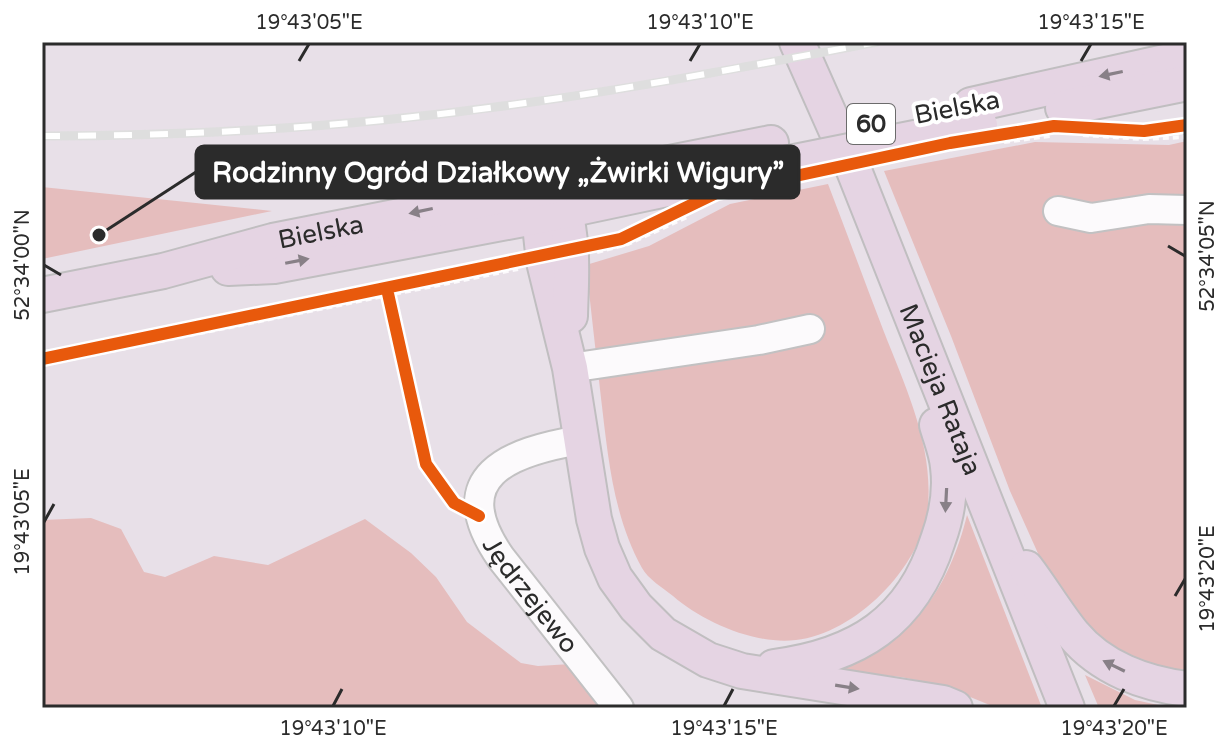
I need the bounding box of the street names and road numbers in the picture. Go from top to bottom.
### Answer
street label: Bielska [912,84,1003,131]
road number: 60 [847,104,895,144]
street label: Bielska [275,209,366,256]
street label: Macieja Rataja [892,300,988,480]
street label: Jędrzejewo [476,532,585,660]

